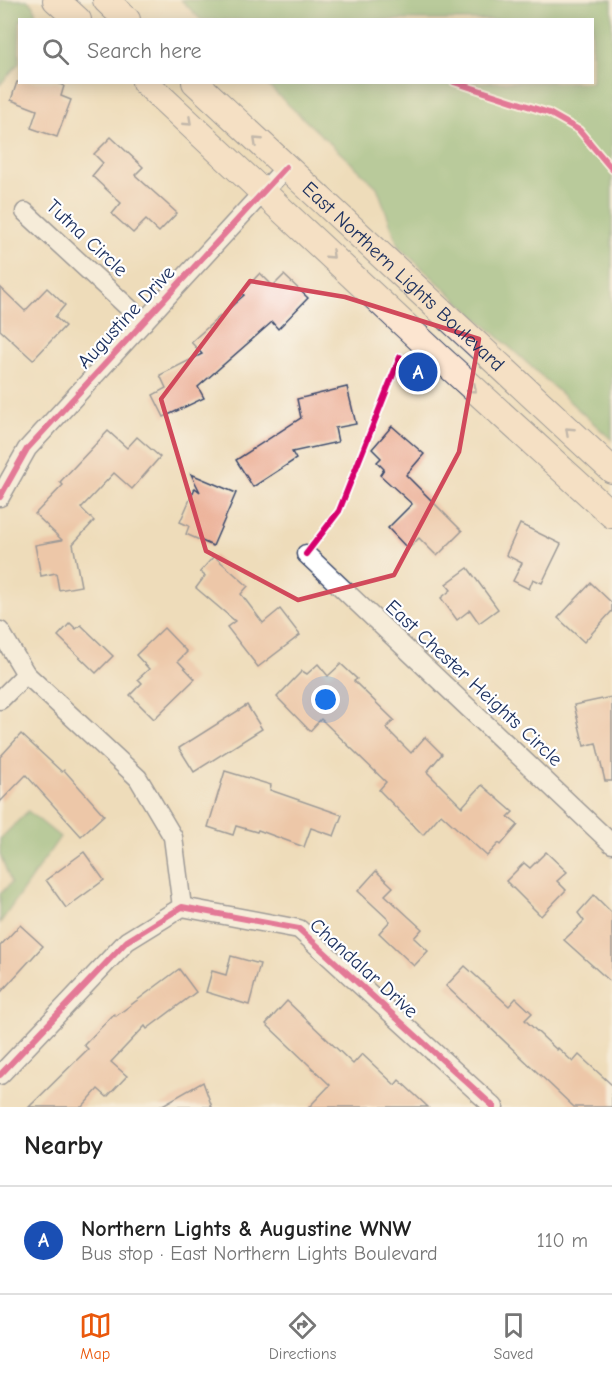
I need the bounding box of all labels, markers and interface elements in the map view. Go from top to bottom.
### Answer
search box [18,18,594,84]
icon: search [39,35,72,68]
text: Search here [87,38,202,64]
one-way arrow [182,115,192,126]
one-way arrow [253,137,264,148]
street label: East Northern Lights Boulevard [298,177,509,376]
street label: Tutna Circle [42,195,132,281]
one-way arrow [323,248,334,259]
street label: Augustine Drive [73,261,179,373]
pin: A [398,350,438,394]
one-way arrow [466,382,477,393]
one-way arrow [565,427,576,438]
street label: East Chester Heights Circle [381,595,567,771]
your location [311,685,340,714]
street label: Chandalar Drive [305,913,423,1023]
text: Nearby [24,1131,103,1161]
text: Northern Lights & Augustine WNW [81,1216,411,1242]
text: A [38,1229,49,1252]
text: 110 m [537,1229,588,1252]
text: Bus stop · East Northern Lights Boulevard [81,1242,437,1265]
tab: Map [79,1309,112,1363]
tab: Directions [269,1309,336,1363]
tab: Saved [493,1309,533,1363]

